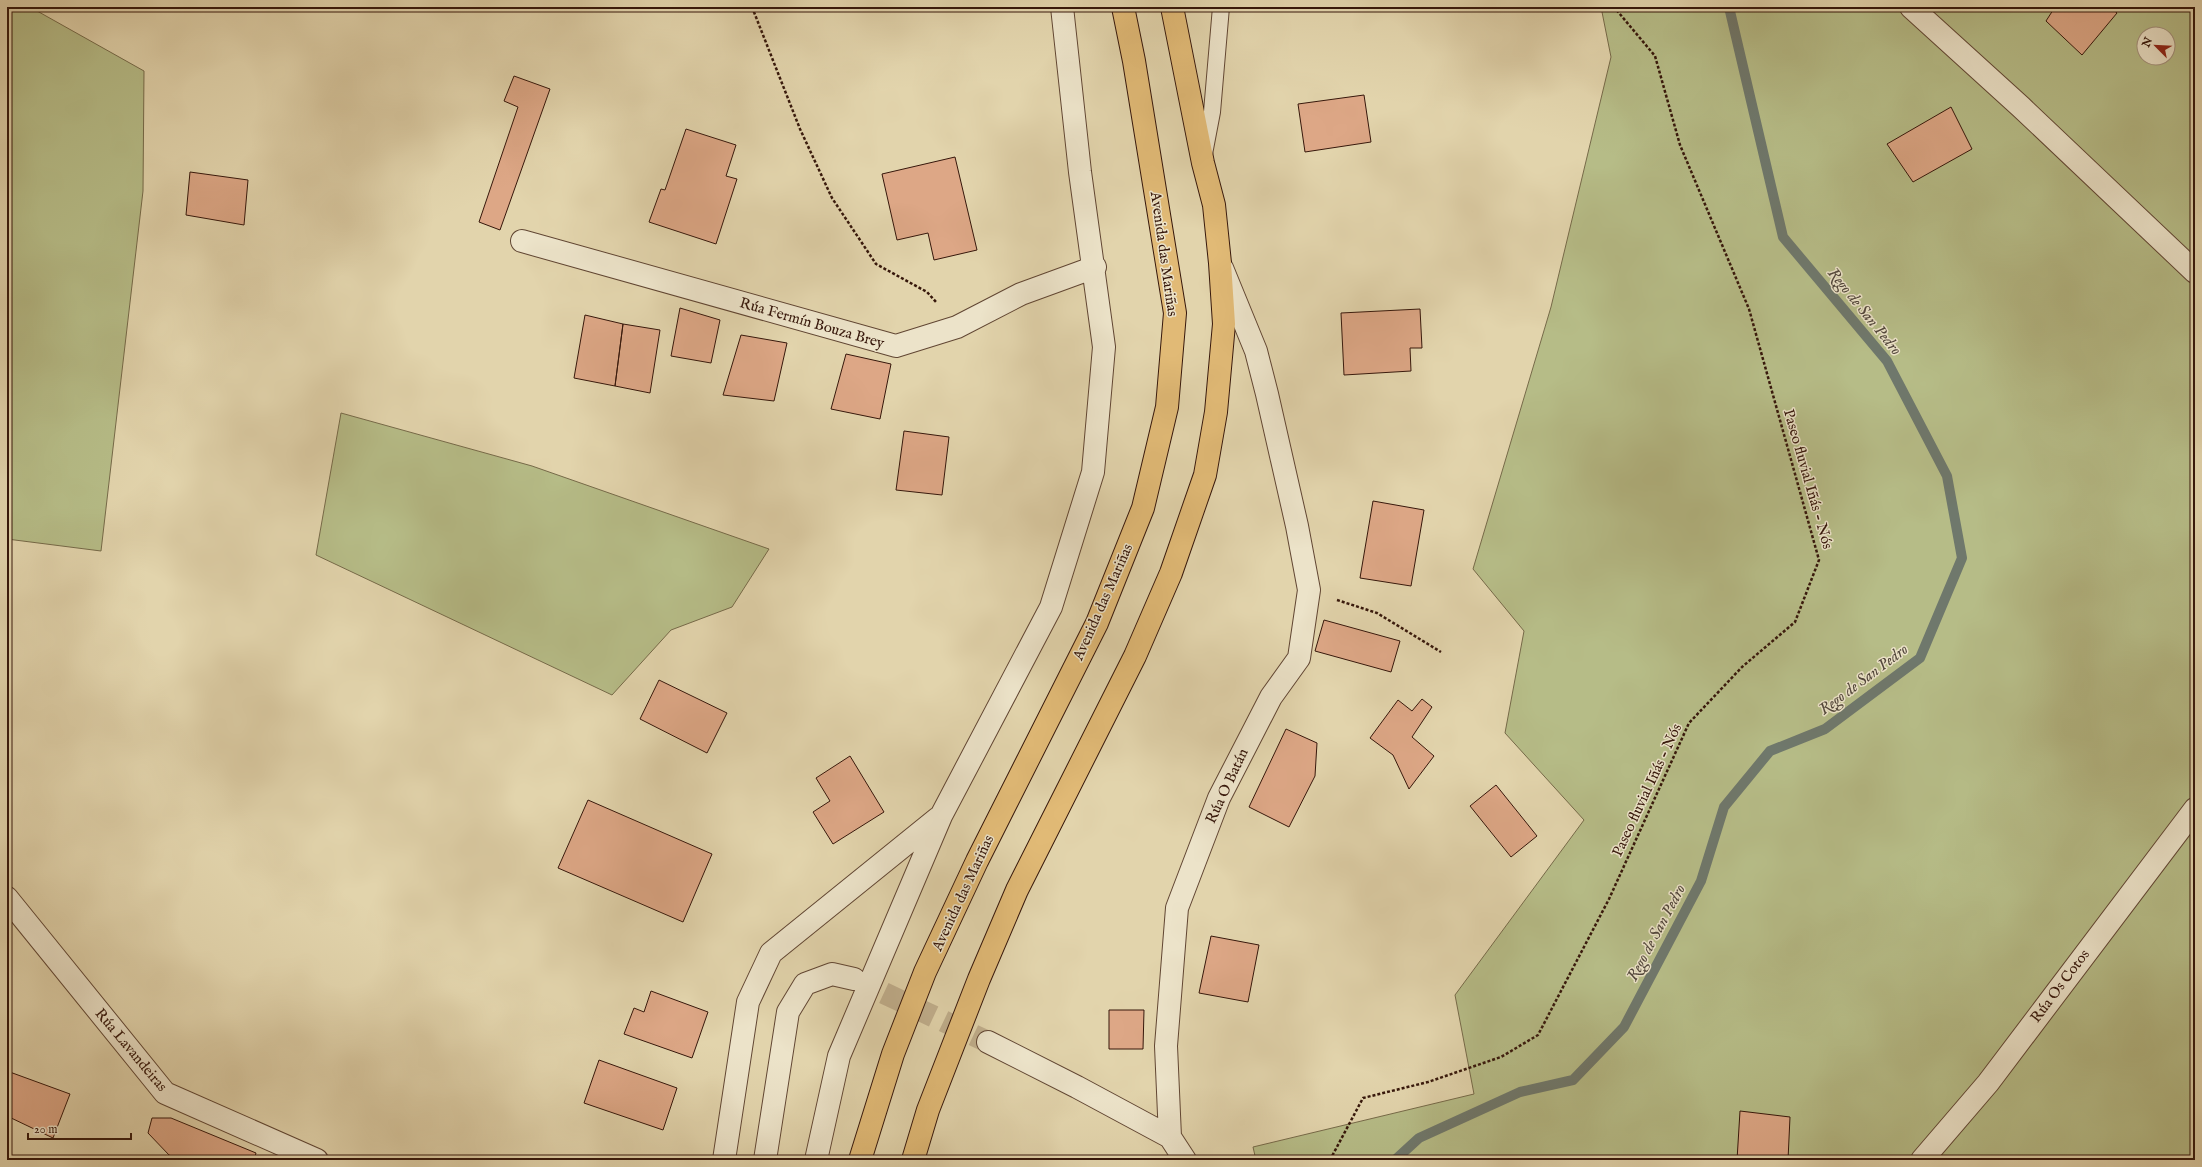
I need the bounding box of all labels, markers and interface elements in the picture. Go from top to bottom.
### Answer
north arrow [2136,26,2176,66]
text: N [2139,35,2156,50]
street label: Avenida das Mariñas [1146,189,1182,318]
water label: Rego de San Pedro [1823,264,1905,360]
street label: Rúa Fermín Bouza Brey [737,293,887,353]
street label: Paseo fluvial Iñás - Nós [1779,407,1837,551]
street label: Avenida das Mariñas [1068,541,1137,664]
water label: Rego de San Pedro [1815,640,1913,720]
street label: Paseo fluvial Iñás - Nós [1608,720,1686,860]
street label: Rúa O Batán [1201,745,1253,827]
street label: Avenida das Mariñas [927,832,998,955]
water label: Rego de San Pedro [1623,881,1691,985]
street label: Rúa Os Cotos [2026,945,2094,1027]
street label: Rúa Lavandeiras [91,1004,171,1096]
scale bar [28,1115,131,1141]
text: 20 m [34,1122,57,1137]

